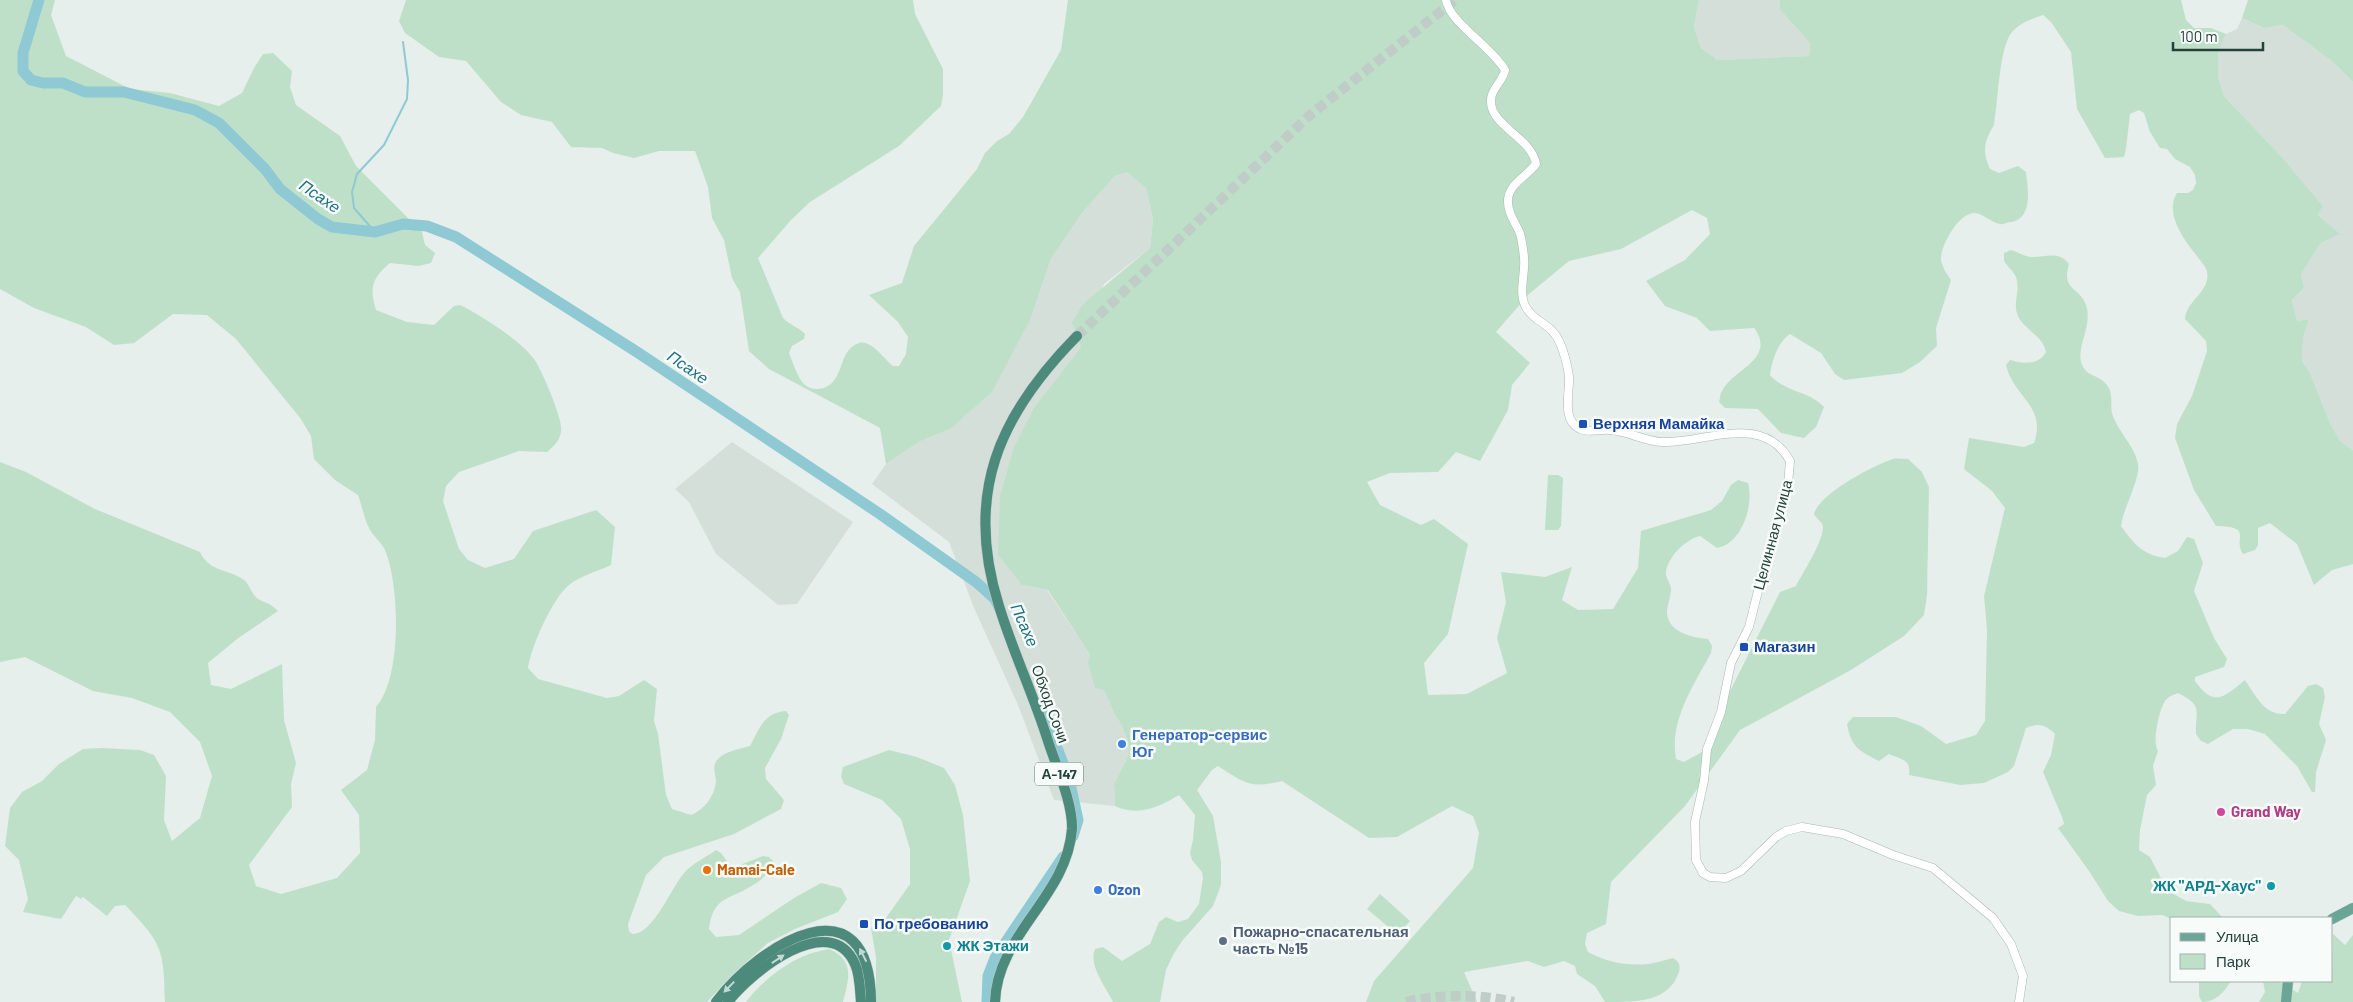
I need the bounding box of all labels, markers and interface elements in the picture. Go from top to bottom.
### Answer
scale bar [2173,20,2263,52]
text: 100 m [2180,27,2218,45]
water label: Псахе [296,175,344,216]
water label: Псахе [664,346,712,387]
place label: Верхняя Мамайка [1593,414,1725,432]
marker: Верхняя Мамайка [1577,418,1589,430]
street label: Целинная улица [1749,477,1796,592]
water label: Псахе [1008,600,1043,649]
place label: Магазин [1754,637,1816,655]
marker: Магазин [1738,641,1750,653]
street label: Обход Сочи [1028,662,1073,745]
place label: Генератор-сервис Юг [1132,725,1267,760]
marker: Генератор-сервис Юг [1116,738,1128,750]
road number: А-147 [1035,762,1083,786]
place label: Grand Way [2231,802,2301,820]
marker: Grand Way [2215,806,2227,818]
place label: Mamai-Cale [717,860,795,878]
marker: Mamai-Cale [701,864,713,876]
place label: ЖК "АРД-Хаус" [2152,876,2262,894]
place label: Ozon [1108,880,1141,898]
marker: ЖК "АРД-Хаус" [2265,880,2277,892]
marker: Ozon [1092,884,1104,896]
place label: По требованию [874,914,989,932]
legend [2170,917,2333,982]
marker: По требованию [858,918,870,930]
place label: Пожарно-спасательная часть №15 [1233,922,1409,957]
text: Улица [2216,927,2259,945]
marker: Пожарно-спасательная часть №15 [1217,935,1229,947]
place label: ЖК Этажи [956,936,1029,954]
marker: ЖК Этажи [941,940,953,952]
one-way arrow [859,947,867,962]
text: Парк [2216,952,2250,970]
one-way arrow [771,954,785,964]
one-way arrow [723,981,735,993]

